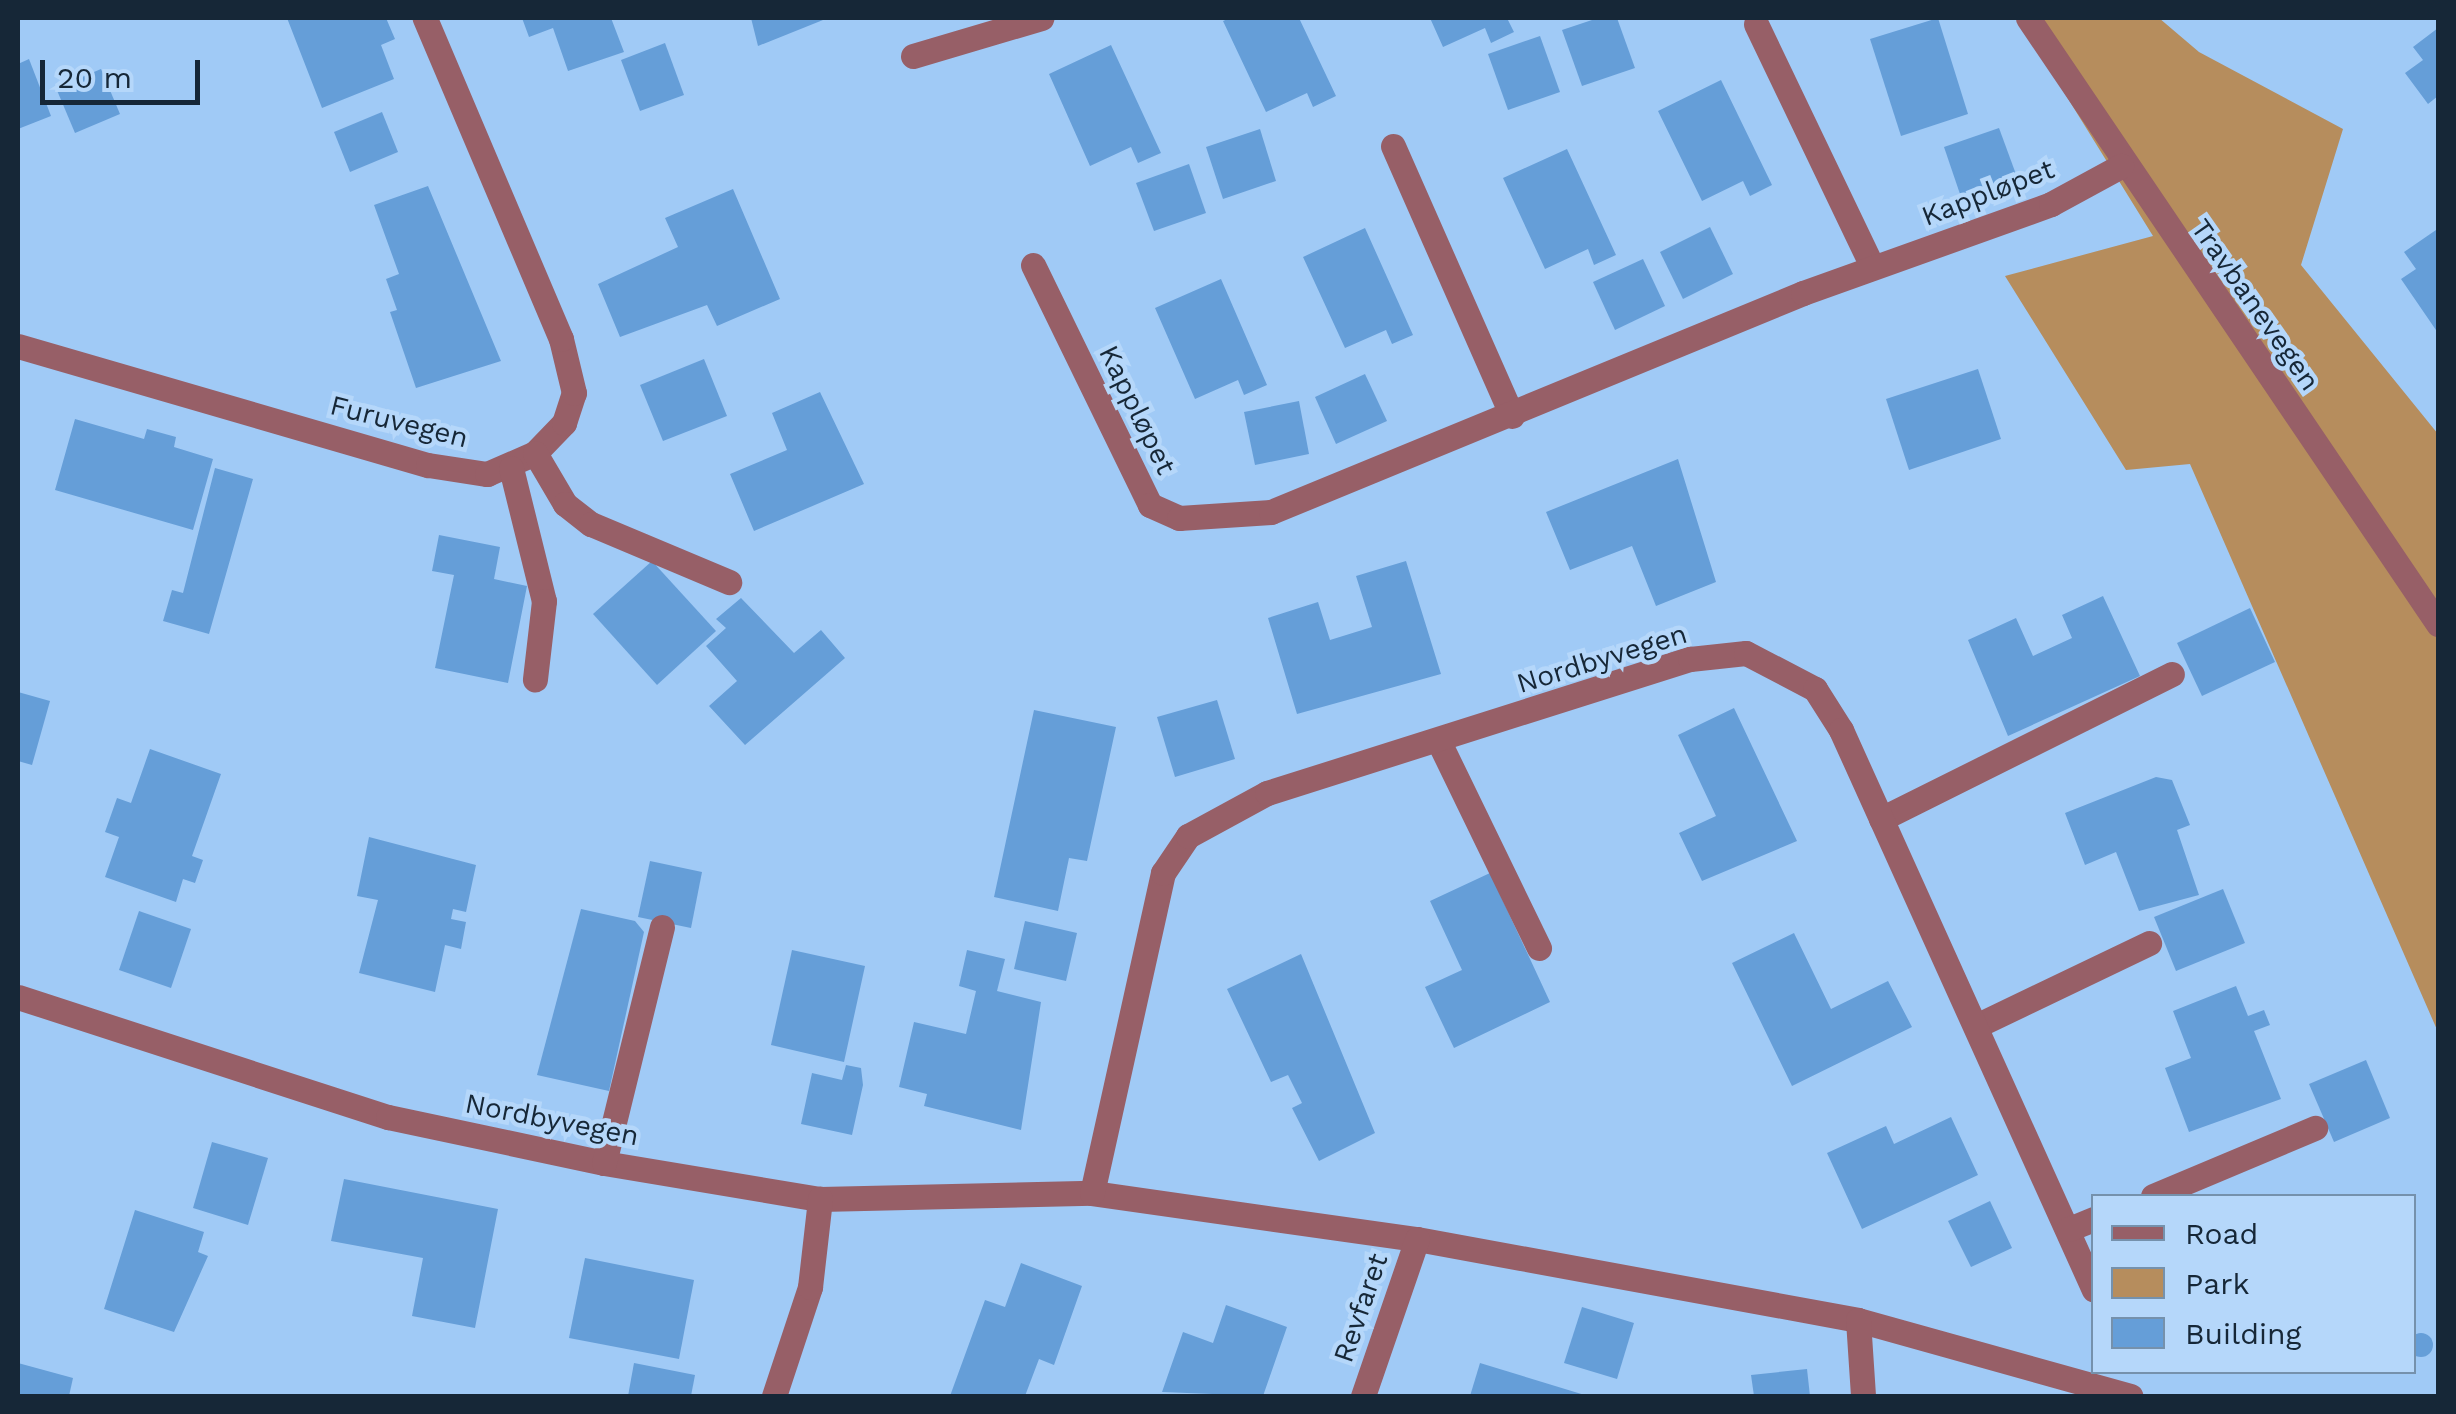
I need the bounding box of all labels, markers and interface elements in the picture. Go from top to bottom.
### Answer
scale bar [45,40,205,102]
text: 20 m [57,60,132,95]
street label: Kappløpet [1917,152,2059,234]
street label: Travbanevegen [2183,213,2327,397]
street label: Kappløpet [1091,340,1183,480]
street label: Furuvegen [327,389,471,455]
street label: Nordbyvegen [1513,617,1691,701]
street label: Nordbyvegen [462,1087,642,1153]
legend [2091,1194,2416,1374]
text: Road [2185,1216,2258,1251]
street label: Revfaret [1327,1249,1395,1367]
text: Park [2185,1266,2250,1301]
text: Building [2185,1316,2302,1351]

